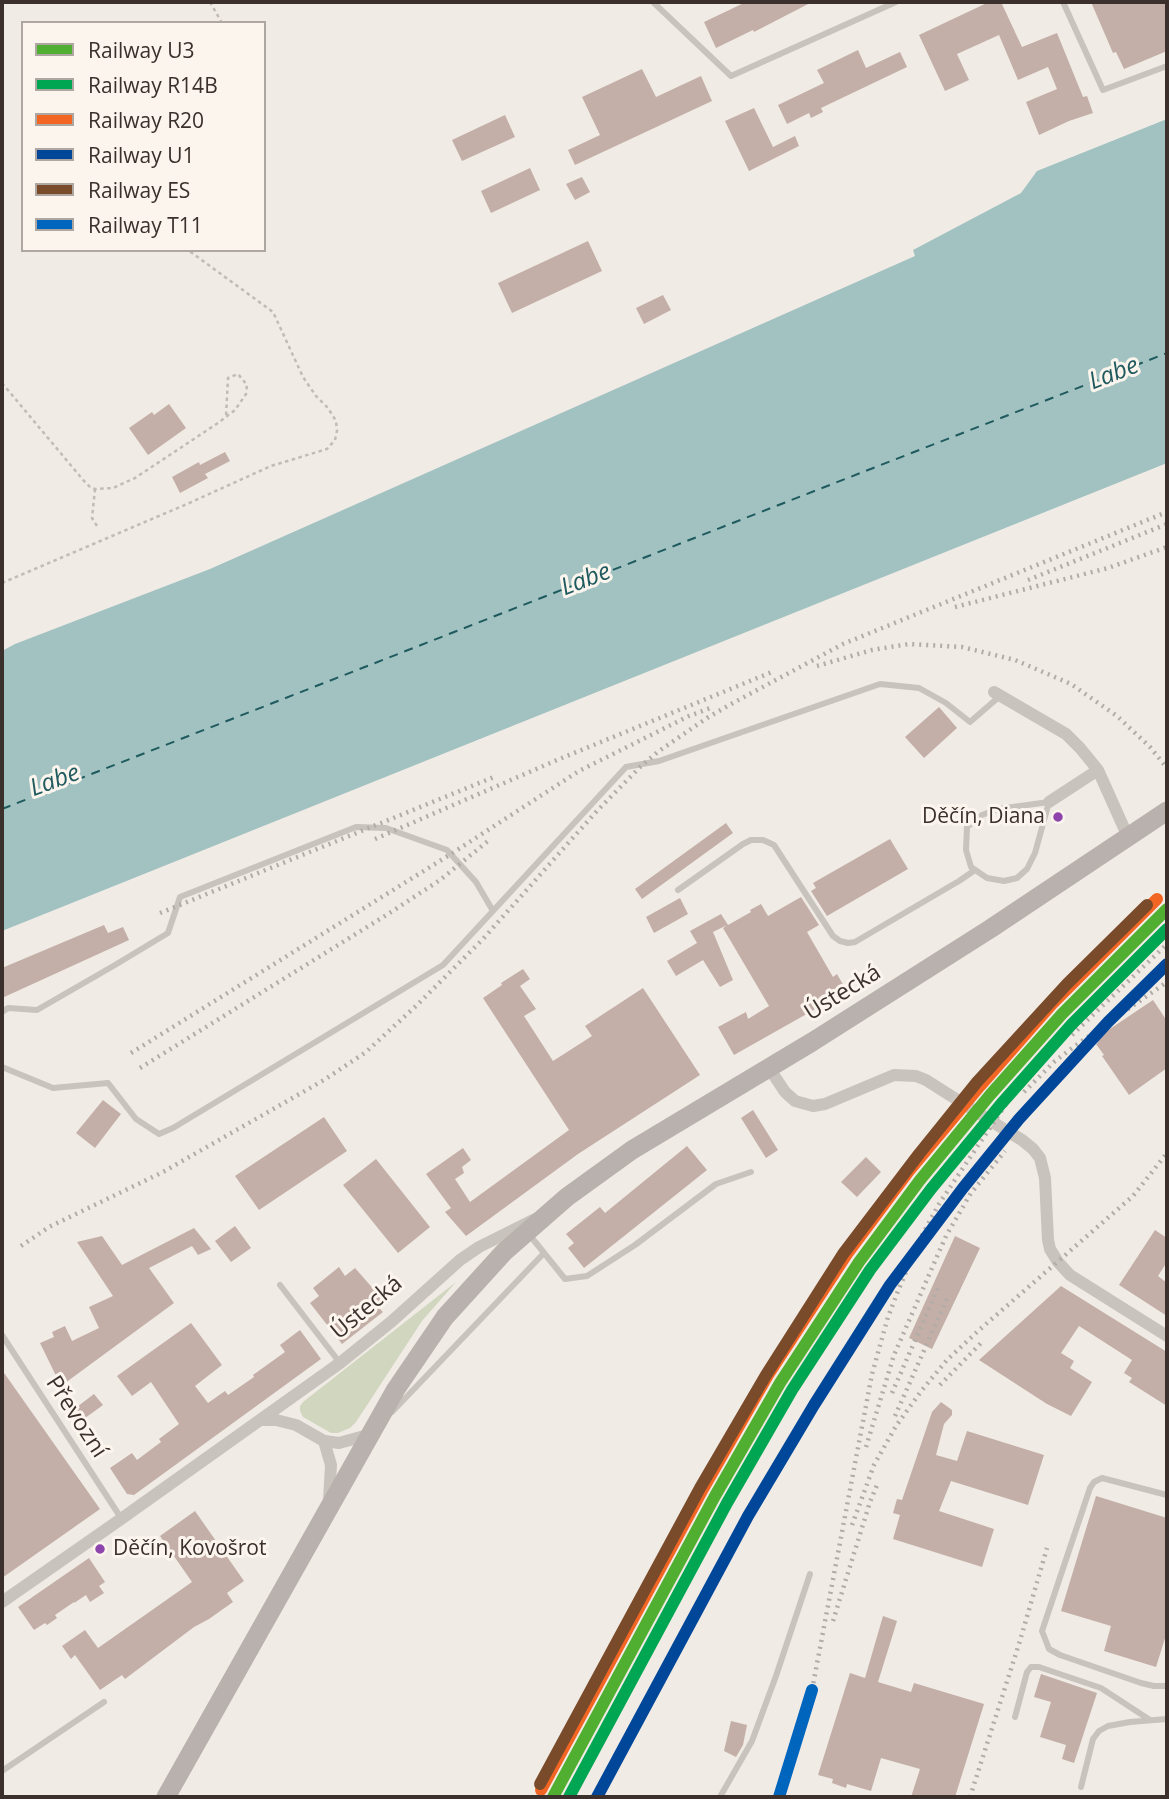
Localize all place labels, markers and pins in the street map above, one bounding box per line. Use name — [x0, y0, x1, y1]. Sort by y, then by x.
place label: Děčín, Diana — [922, 804, 1045, 830]
marker: Děčín, Diana — [1051, 810, 1065, 824]
place label: Děčín, Kovošrot — [113, 1536, 266, 1562]
marker: Děčín, Kovošrot — [93, 1542, 107, 1556]

